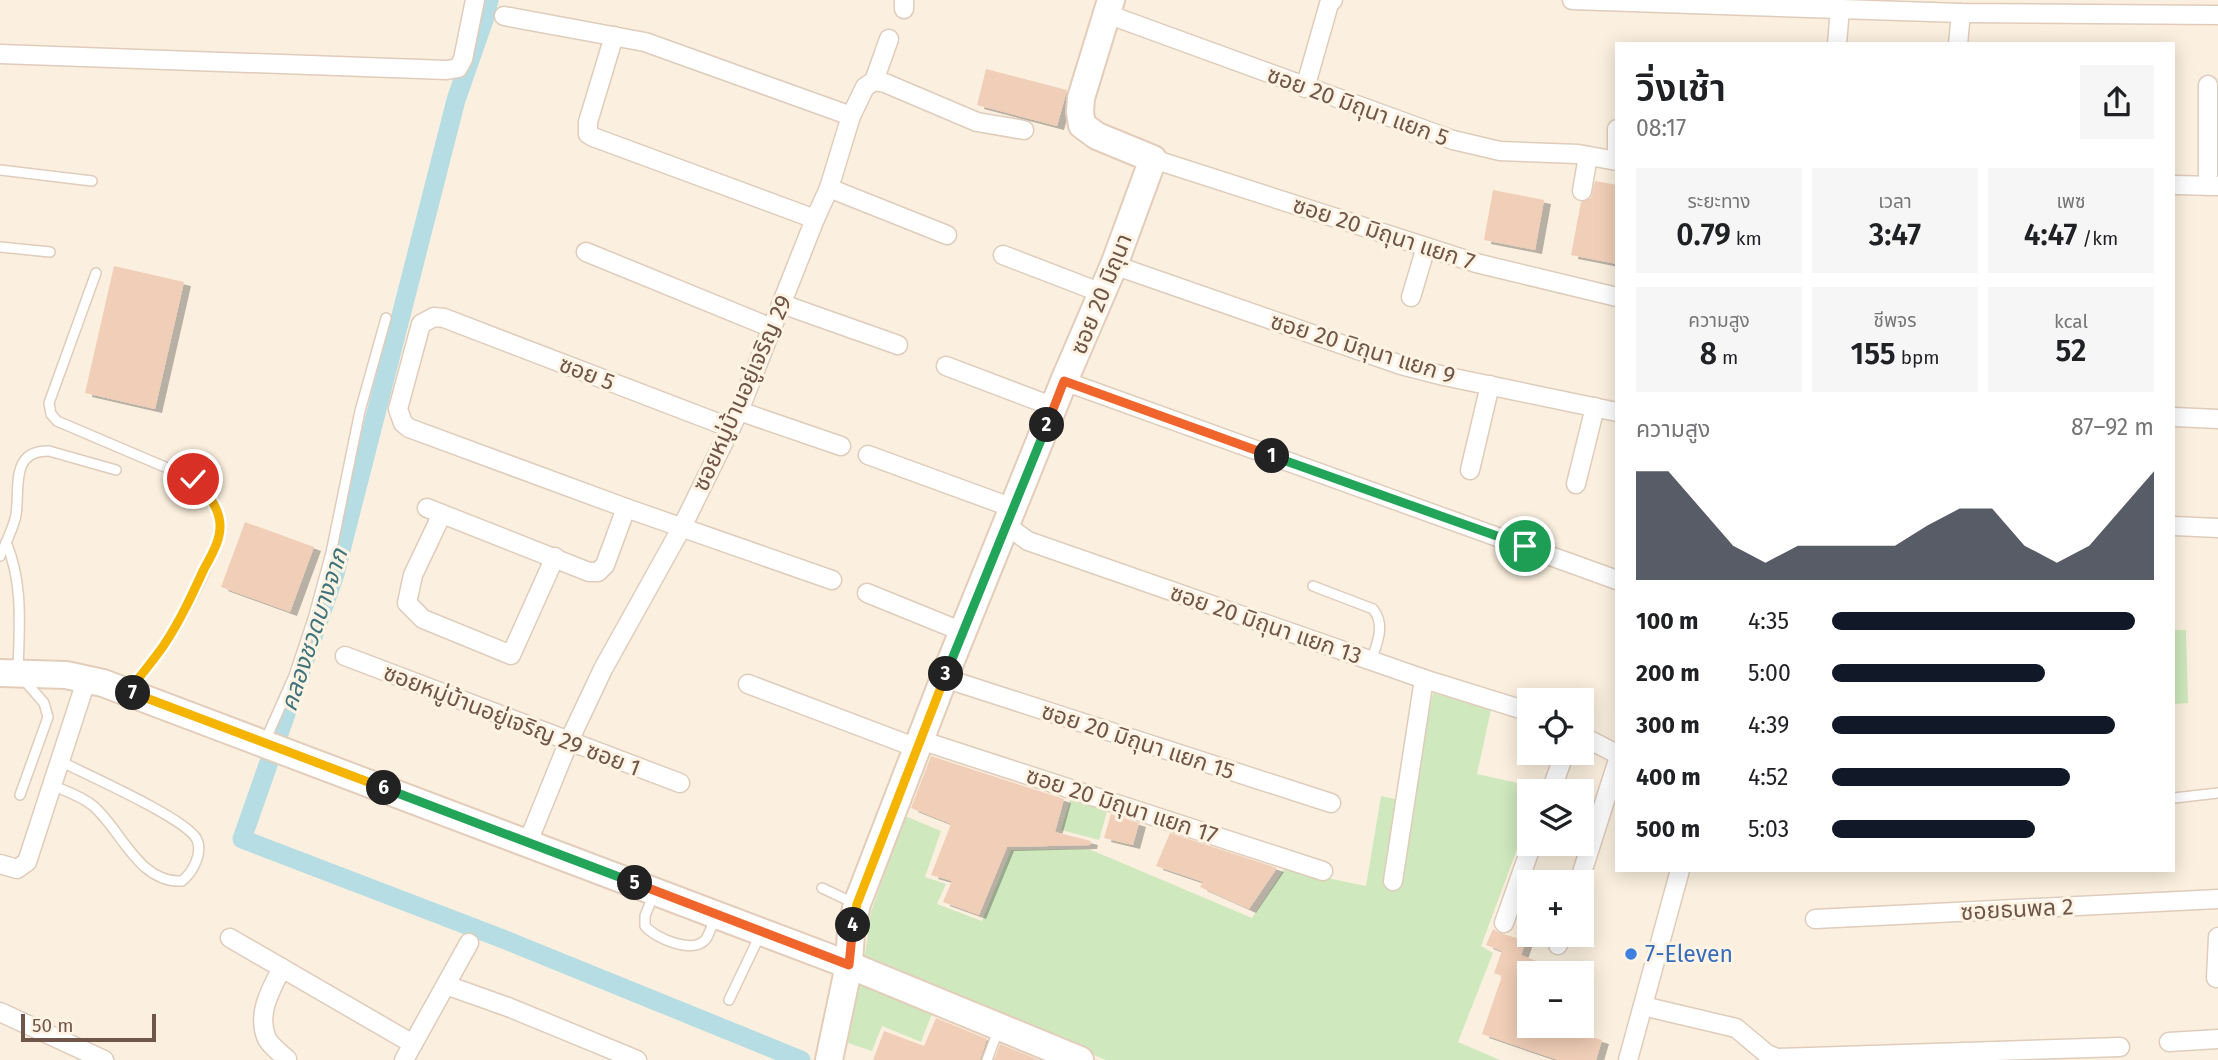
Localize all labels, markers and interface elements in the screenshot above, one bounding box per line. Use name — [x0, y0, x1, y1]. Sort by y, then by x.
street label: ซอย 20 มิถุนา แยก 5 — [1263, 60, 1453, 152]
text: วิ่งเช้า — [1636, 65, 1726, 111]
button: share — [2080, 65, 2154, 139]
text: 08:17 — [1636, 114, 1686, 142]
street label: ซอย 20 มิถุนา แยก 7 — [1289, 190, 1479, 276]
text: ระยะทาง — [1688, 190, 1750, 213]
text: เวลา — [1878, 190, 1912, 213]
text: เพซ — [2056, 190, 2086, 213]
text: 0.79 — [1676, 217, 1731, 253]
text: 3:47 — [1869, 217, 1921, 253]
text: 4:47 — [2024, 217, 2077, 253]
text: km — [1731, 227, 1762, 250]
text: /km — [2077, 227, 2118, 250]
street label: ซอย 20 มิถุนา — [1064, 230, 1138, 358]
street label: ซอยหมู่บ้านอยู่เจริญ 29 — [686, 291, 799, 496]
street label: ซอย 20 มิถุนา แยก 9 — [1267, 307, 1459, 389]
text: ความสูง — [1688, 309, 1750, 332]
text: ชีพจร — [1873, 309, 1917, 332]
text: kcal — [2054, 310, 2088, 333]
text: 52 — [2056, 333, 2086, 369]
text: 8 — [1700, 336, 1717, 372]
text: 155 — [1850, 336, 1896, 372]
text: m — [1717, 346, 1738, 369]
text: bpm — [1896, 346, 1940, 369]
street label: ซอย 5 — [555, 350, 619, 396]
pin: 2 — [1030, 408, 1064, 442]
text: 2 — [1042, 413, 1051, 436]
text: 87–92 m — [2071, 413, 2154, 441]
text: ความสูง — [1636, 415, 1710, 443]
pin: 1 — [1254, 438, 1290, 474]
text: 1 — [1267, 444, 1276, 467]
pin — [163, 449, 223, 509]
icon: check — [174, 460, 212, 498]
pin — [1495, 516, 1555, 576]
icon: arrive — [1506, 527, 1544, 565]
water label: คลองชวดบางจาก — [275, 544, 354, 715]
street label: ซอย 20 มิถุนา แยก 13 — [1166, 578, 1366, 670]
text: 100 m — [1636, 607, 1698, 635]
text: 4:35 — [1748, 607, 1789, 635]
pin: 3 — [928, 656, 964, 692]
street label: ซอยหมู่บ้านอยู่เจริญ 29 ซอย 1 — [379, 658, 644, 783]
text: 200 m — [1636, 659, 1700, 687]
text: 5:00 — [1748, 659, 1791, 687]
text: 3 — [941, 662, 950, 685]
pin: 7 — [116, 676, 150, 710]
text: 7 — [128, 681, 137, 704]
map controls — [1517, 688, 1594, 1038]
button: locate — [1517, 688, 1594, 765]
street label: ซอย 20 มิถุนา แยก 15 — [1038, 697, 1238, 785]
text: 300 m — [1636, 711, 1700, 739]
text: 4:39 — [1748, 711, 1789, 739]
street label: ซอย 20 มิถุนา แยก 17 — [1023, 761, 1221, 849]
text: 400 m — [1636, 763, 1701, 791]
text: 4:52 — [1748, 763, 1788, 791]
pin: 6 — [366, 770, 402, 806]
text: 6 — [378, 776, 389, 799]
button: layers — [1517, 779, 1594, 856]
text: 500 m — [1636, 815, 1700, 843]
text: 5:03 — [1748, 815, 1789, 843]
pin: 5 — [618, 866, 652, 900]
button: + — [1517, 870, 1594, 947]
text: 5 — [629, 871, 640, 894]
street label: ซอยธนพล 2 — [1960, 892, 2074, 926]
pin: 4 — [836, 908, 870, 942]
text: 4 — [847, 913, 858, 936]
place label: 7-Eleven — [1645, 940, 1733, 968]
marker: 7-Eleven — [1623, 946, 1639, 962]
button: − — [1517, 961, 1594, 1038]
scale bar — [21, 1011, 156, 1043]
text: 50 m — [32, 1014, 73, 1037]

